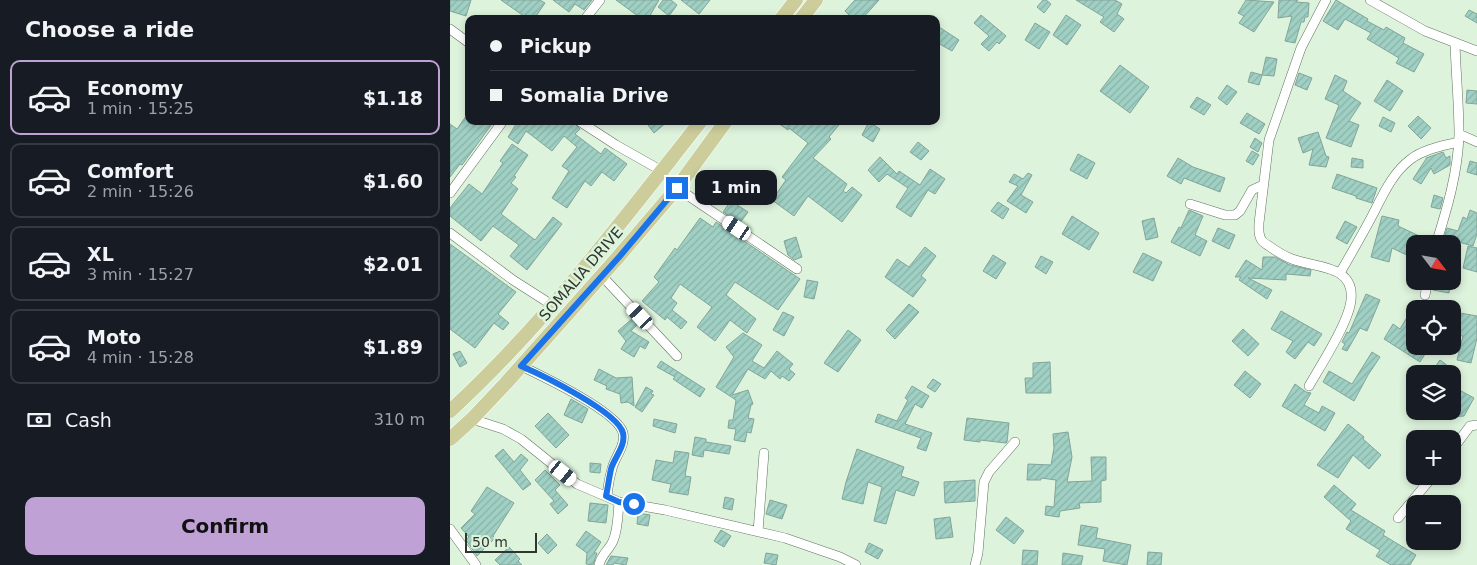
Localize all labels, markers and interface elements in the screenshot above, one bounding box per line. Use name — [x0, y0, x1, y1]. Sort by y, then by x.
text: Choose a ride — [25, 17, 194, 42]
text: Pickup — [520, 35, 591, 57]
icon: car — [27, 75, 72, 120]
text: Economy — [87, 77, 183, 99]
text: Somalia Drive — [520, 84, 669, 106]
text: $1.18 — [363, 87, 423, 109]
text: 1 min · 15:25 — [87, 99, 194, 118]
icon: car — [27, 158, 72, 203]
text: Comfort — [87, 160, 174, 182]
text: $1.60 — [363, 170, 423, 192]
callout: 1 min — [694, 170, 777, 206]
route end — [666, 177, 688, 199]
text: 1 min — [711, 178, 761, 197]
text: 2 min · 15:26 — [87, 182, 194, 201]
car — [720, 213, 753, 243]
street label: SOMALIA DRIVE — [535, 223, 627, 325]
north arrow — [1406, 235, 1461, 290]
map controls — [1406, 235, 1461, 550]
icon: car — [27, 241, 72, 286]
text: XL — [87, 243, 114, 265]
text: $2.01 — [363, 253, 423, 275]
text: 3 min · 15:27 — [87, 265, 194, 284]
car — [624, 300, 655, 332]
button: locate — [1406, 300, 1461, 355]
icon: car — [27, 324, 72, 369]
text: Moto — [87, 326, 141, 348]
text: $1.89 — [363, 336, 423, 358]
text: 4 min · 15:28 — [87, 348, 194, 367]
button: layers — [1406, 365, 1461, 420]
icon: cash — [25, 406, 53, 434]
text: Cash — [65, 409, 112, 431]
text: 310 m — [374, 410, 425, 429]
button: + — [1406, 430, 1461, 485]
car — [546, 458, 579, 488]
route start — [623, 493, 645, 515]
button: − — [1406, 495, 1461, 550]
button: Confirm — [25, 497, 425, 555]
scale bar — [465, 530, 538, 553]
text: 50 m — [472, 534, 508, 550]

